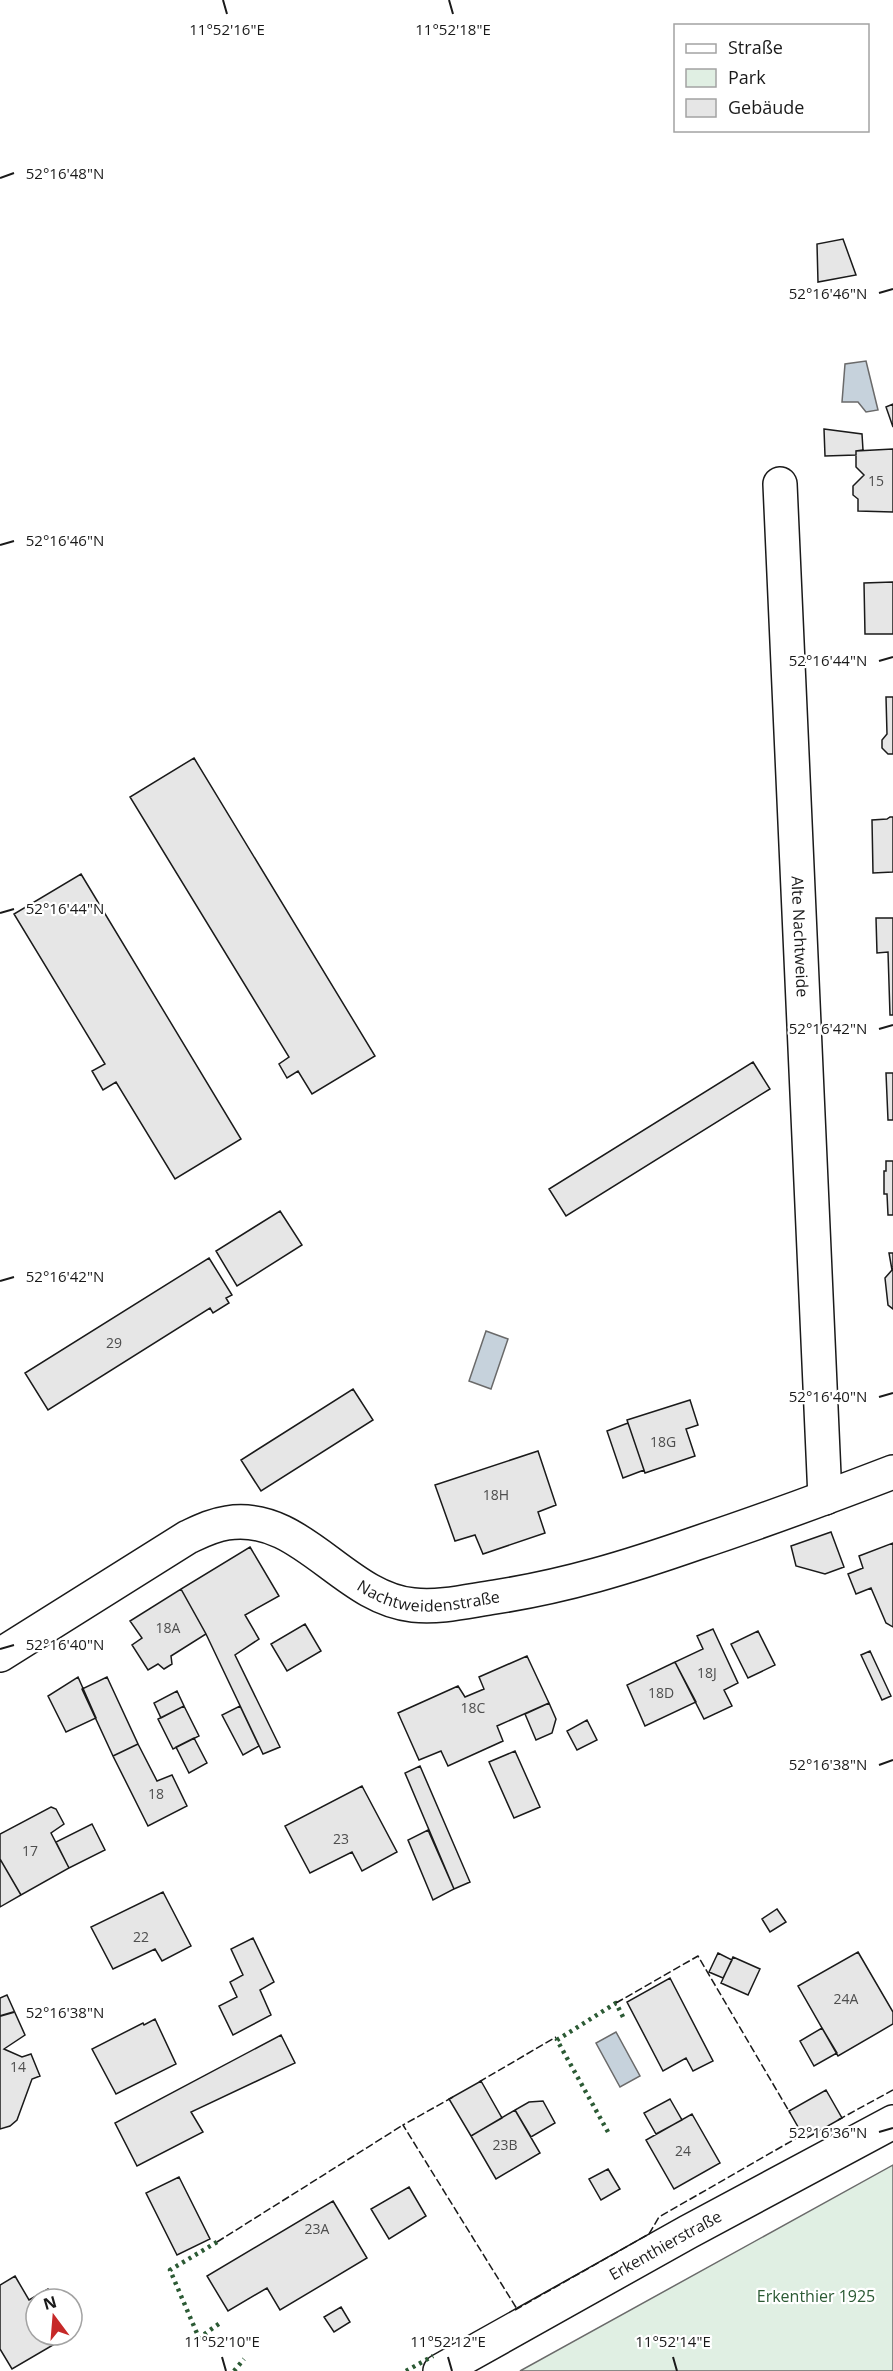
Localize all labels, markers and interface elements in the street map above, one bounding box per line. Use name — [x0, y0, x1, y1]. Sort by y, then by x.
text: 11°52'16"E — [189, 19, 265, 39]
text: 11°52'18"E — [415, 19, 491, 39]
legend — [674, 24, 869, 132]
text: Straße — [728, 35, 783, 59]
text: Park — [728, 65, 766, 89]
text: Gebäude — [728, 95, 804, 119]
text: 52°16'48"N — [26, 163, 104, 183]
text: 52°16'46"N — [789, 283, 867, 303]
house number: 15 — [868, 471, 884, 490]
text: 52°16'46"N — [26, 530, 104, 550]
text: 52°16'44"N — [789, 650, 867, 670]
street label: Alte Nachtweide — [786, 875, 814, 998]
text: 52°16'44"N — [26, 898, 104, 918]
text: 52°16'42"N — [789, 1018, 867, 1038]
text: 52°16'42"N — [26, 1266, 104, 1286]
house number: 29 — [106, 1333, 122, 1352]
text: 52°16'40"N — [789, 1386, 867, 1406]
house number: 18G — [650, 1432, 676, 1451]
house number: 18H — [483, 1485, 509, 1504]
street label: Nachtweidenstraße — [353, 1575, 501, 1617]
house number: 18A — [156, 1618, 181, 1637]
text: 52°16'40"N — [26, 1634, 104, 1654]
house number: 18J — [697, 1663, 717, 1682]
house number: 18D — [648, 1683, 674, 1702]
house number: 18C — [461, 1698, 486, 1717]
text: 52°16'38"N — [789, 1754, 867, 1774]
house number: 18 — [148, 1784, 164, 1803]
house number: 23 — [333, 1829, 349, 1848]
house number: 17 — [22, 1841, 38, 1860]
house number: 22 — [133, 1927, 149, 1946]
house number: 24A — [834, 1989, 859, 2008]
text: 52°16'38"N — [26, 2002, 104, 2022]
house number: 14 — [10, 2057, 26, 2076]
text: 52°16'36"N — [789, 2122, 867, 2142]
house number: 23B — [492, 2135, 518, 2154]
house number: 24 — [675, 2141, 691, 2160]
street label: Erkenthierstraße — [605, 2205, 725, 2285]
house number: 23A — [305, 2219, 330, 2238]
park label: Erkenthier 1925 — [757, 2285, 875, 2307]
north arrow — [24, 2287, 84, 2347]
text: N — [41, 2290, 59, 2315]
text: 11°52'10"E — [184, 2331, 260, 2351]
text: 11°52'12"E — [410, 2331, 486, 2351]
text: 11°52'14"E — [635, 2331, 711, 2351]

